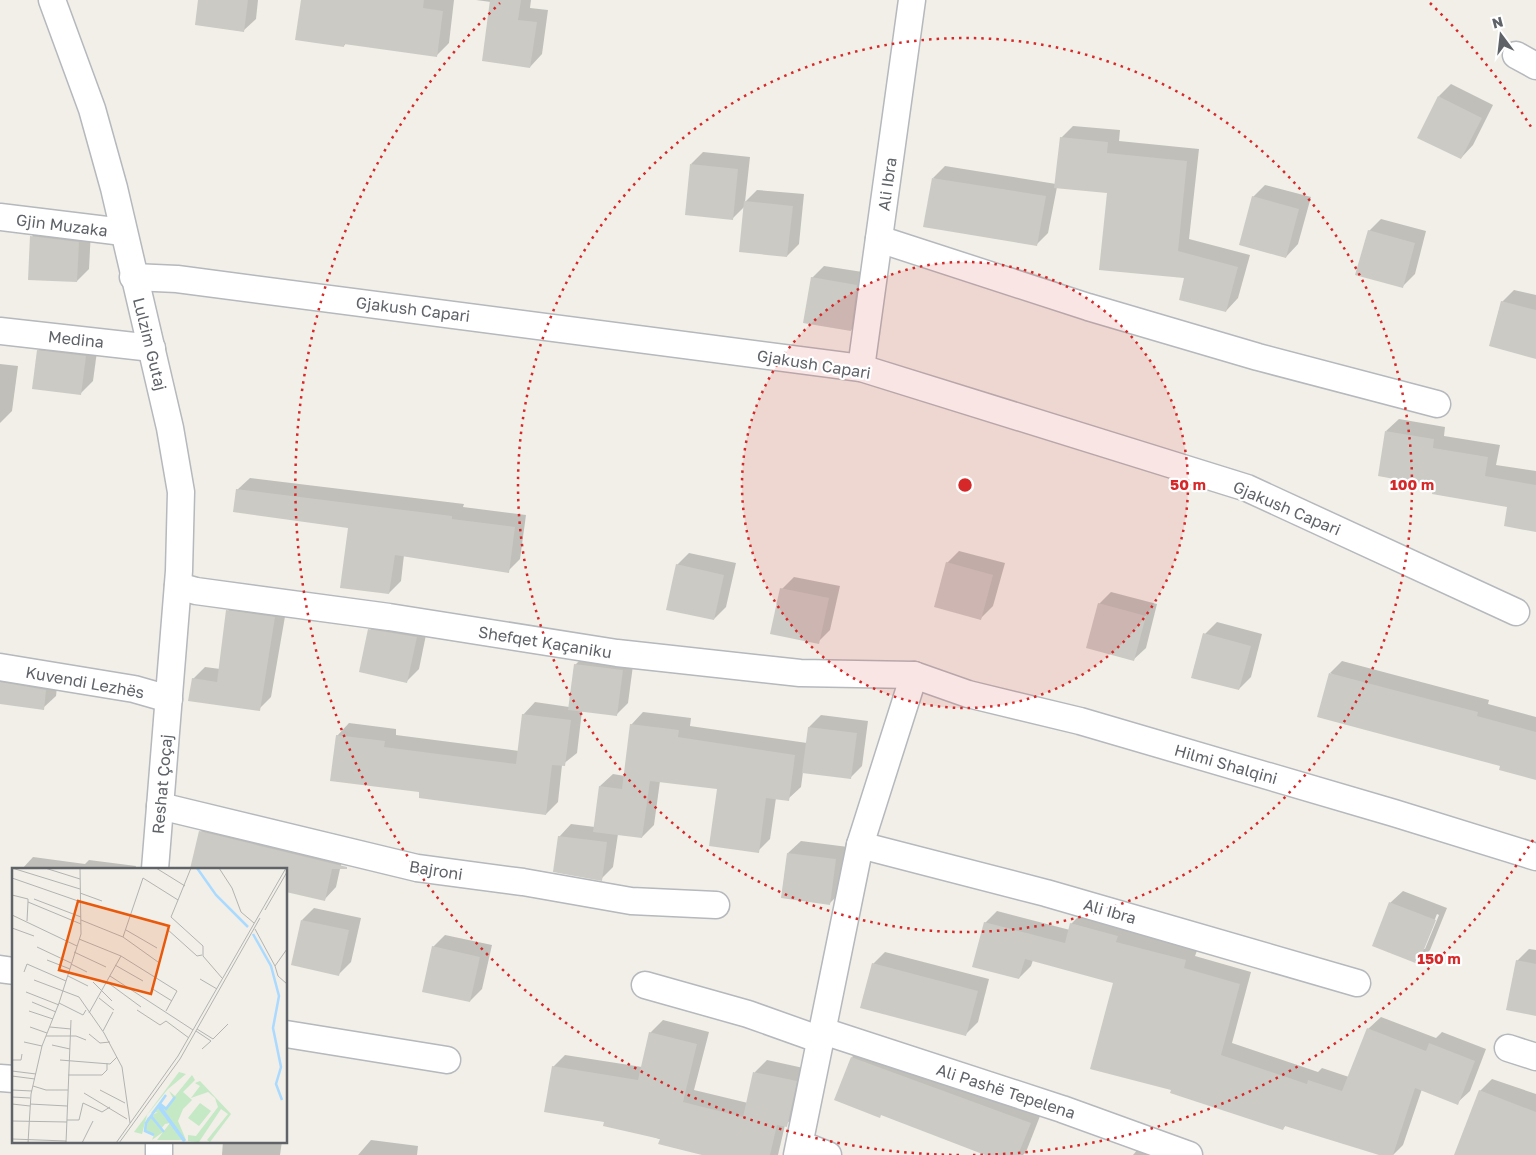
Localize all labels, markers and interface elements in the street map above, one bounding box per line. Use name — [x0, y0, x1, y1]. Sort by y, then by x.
north arrow — [1476, 10, 1526, 60]
text: N — [1490, 12, 1505, 32]
street label: Ali Ibra — [873, 156, 901, 212]
street label: Gjin Muzaka — [15, 209, 109, 241]
street label: Gjakush Capari — [355, 292, 471, 326]
street label: Lulzim Gutaj — [129, 295, 171, 393]
street label: Medina — [47, 326, 105, 352]
street label: Gjakush Capari — [756, 345, 872, 383]
text: 50 m — [1170, 475, 1206, 493]
text: 100 m — [1390, 475, 1434, 493]
centre of rings — [956, 476, 974, 494]
street label: Gjakush Capari — [1230, 476, 1344, 540]
street label: Shefqet Kaçaniku — [477, 622, 613, 662]
street label: Kuvendi Lezhës — [24, 662, 146, 702]
street label: Reshat Çoçaj — [148, 733, 176, 835]
street label: Hilmi Shalqini — [1172, 740, 1280, 788]
street label: Bajroni — [408, 856, 464, 884]
inset map — [12, 868, 288, 1142]
street label: Ali Ibra — [1081, 894, 1139, 928]
text: 150 m — [1417, 949, 1461, 967]
street label: Ali Pashë Tepelena — [934, 1059, 1078, 1123]

